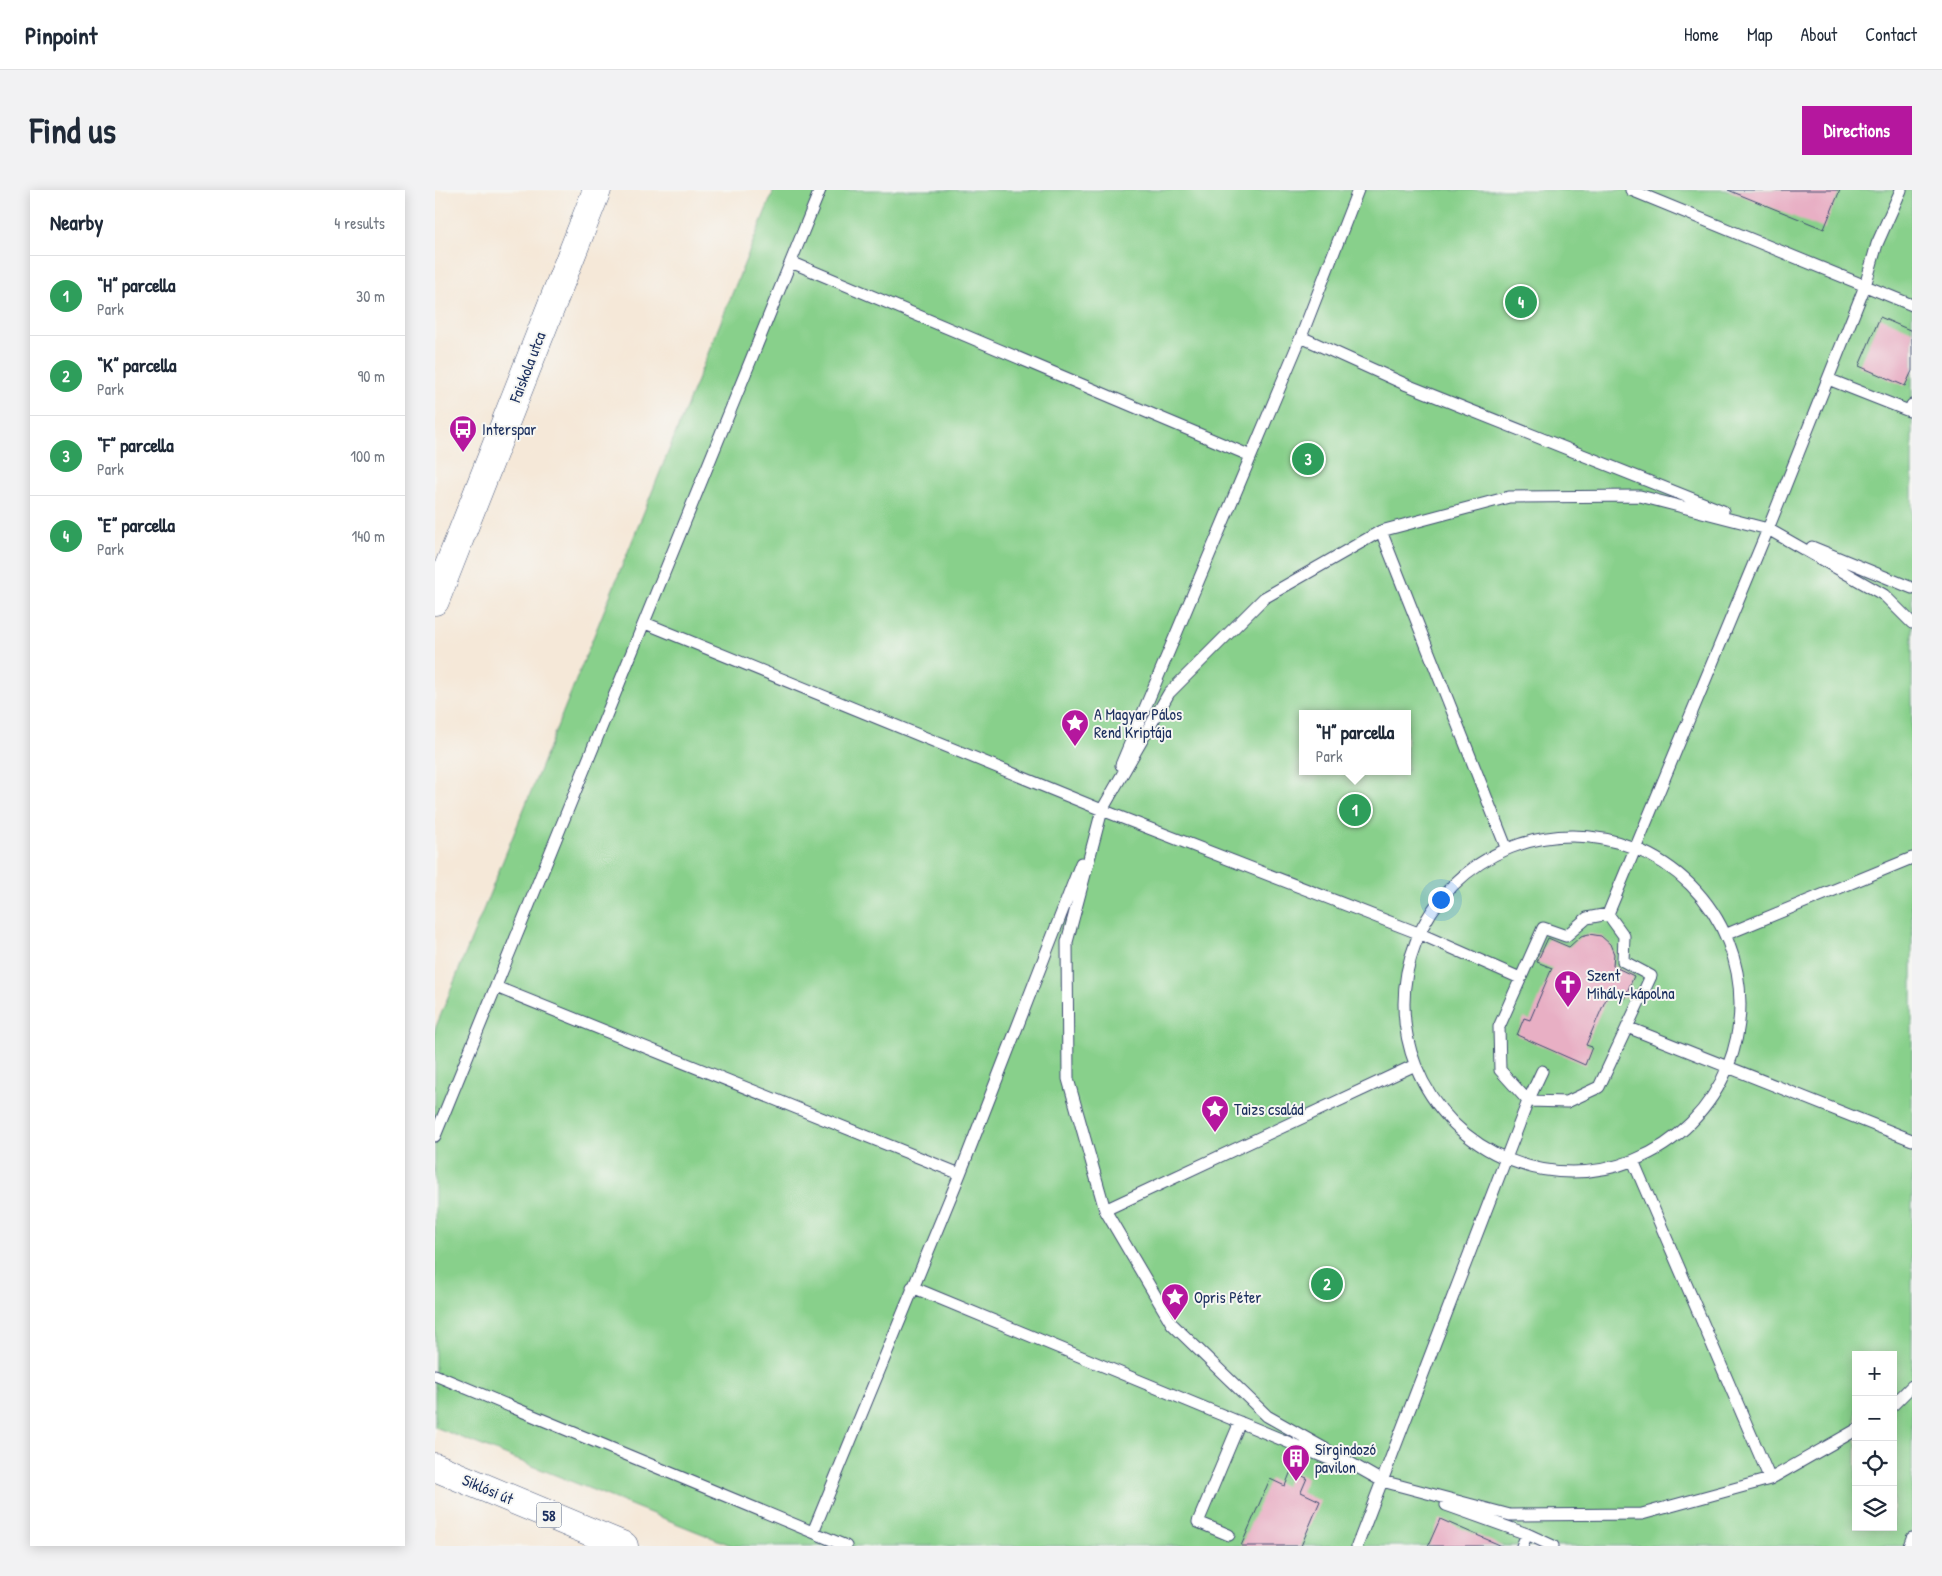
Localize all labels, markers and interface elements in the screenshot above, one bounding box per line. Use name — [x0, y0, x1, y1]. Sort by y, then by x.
text: Pinpoint — [25, 19, 97, 51]
text: Home — [1684, 22, 1719, 47]
text: Map — [1747, 22, 1772, 47]
text: About — [1800, 22, 1837, 47]
text: Contact — [1865, 22, 1917, 47]
button: Directions — [1802, 106, 1912, 155]
text: Find us — [30, 107, 116, 154]
text: Nearby — [50, 208, 103, 237]
text: 4 results — [334, 212, 385, 234]
text: “H” parcella — [97, 272, 175, 298]
pin: 4 — [1505, 283, 1537, 321]
text: 1 — [63, 285, 69, 307]
text: 30 m — [356, 285, 385, 307]
text: Park — [97, 298, 124, 320]
street label: Faiskola utca — [503, 329, 550, 406]
text: “K” parcella — [97, 352, 177, 378]
text: 2 — [62, 365, 70, 387]
text: 90 m — [357, 365, 385, 387]
text: Park — [97, 378, 124, 400]
bus stop icon: Interspar — [448, 414, 478, 453]
place label: Interspar — [482, 418, 536, 440]
text: “F” parcella — [97, 432, 174, 458]
pin: 3 — [1292, 440, 1324, 478]
text: 3 — [62, 445, 70, 467]
text: 100 m — [350, 445, 385, 467]
text: Park — [97, 458, 124, 480]
text: “E” parcella — [97, 512, 175, 538]
text: 4 — [63, 525, 69, 547]
text: 140 m — [351, 525, 385, 547]
text: Park — [97, 538, 124, 560]
place label: A Magyar Pálos Rend Kriptája — [1094, 703, 1182, 743]
place icon: A Magyar Pálos Rend Kriptája — [1060, 708, 1090, 747]
popup — [1299, 710, 1411, 775]
text: “H” parcella — [1316, 719, 1394, 745]
text: Park — [1316, 745, 1343, 767]
pin: 1 — [1339, 791, 1371, 829]
your location — [1428, 887, 1454, 913]
place label: Szent Mihály-kápolna — [1587, 964, 1675, 1004]
church icon: Szent Mihály-kápolna — [1553, 969, 1583, 1008]
place icon: Taizs család — [1200, 1094, 1230, 1133]
place label: Taizs család — [1234, 1098, 1303, 1120]
pin: 2 — [1311, 1265, 1343, 1303]
place icon: Opris Péter — [1160, 1282, 1190, 1321]
place label: Opris Péter — [1194, 1286, 1261, 1308]
map controls — [1852, 1351, 1897, 1531]
button: + — [1852, 1351, 1897, 1396]
button: − — [1852, 1396, 1897, 1441]
place label: Sírgindozó pavilon — [1315, 1438, 1377, 1478]
button: locate — [1852, 1441, 1897, 1486]
building icon: Sírgindozó pavilon — [1281, 1443, 1311, 1482]
street label: Siklósi út — [459, 1468, 517, 1510]
button: layers — [1852, 1486, 1897, 1531]
road number: 58 — [537, 1502, 561, 1528]

